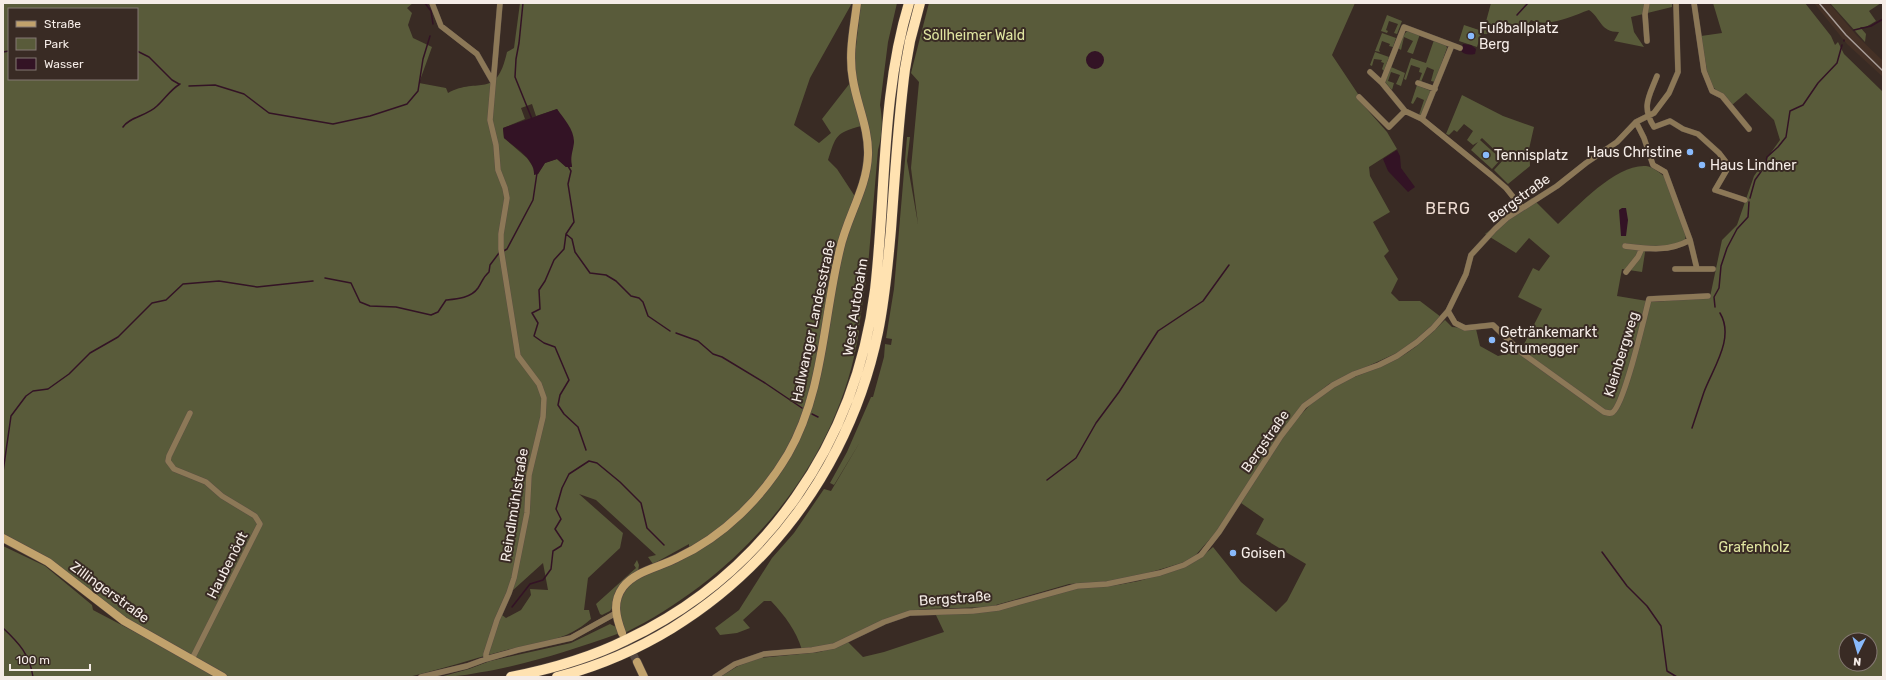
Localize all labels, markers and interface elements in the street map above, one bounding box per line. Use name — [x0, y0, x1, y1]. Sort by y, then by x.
legend — [8, 8, 138, 80]
text: Straße — [44, 17, 81, 31]
place label: Fußballplatz Berg — [1479, 20, 1559, 53]
park label: Söllheimer Wald — [923, 27, 1025, 44]
marker: Fußballplatz Berg — [1466, 31, 1476, 41]
text: Park — [44, 37, 70, 51]
text: Wasser — [44, 57, 84, 71]
place label: Haus Christine — [1586, 144, 1682, 161]
place label: Tennisplatz — [1494, 147, 1568, 164]
marker: Haus Christine — [1685, 147, 1695, 157]
marker: Tennisplatz — [1481, 150, 1491, 160]
place label: Haus Lindner — [1710, 157, 1797, 174]
marker: Haus Lindner — [1697, 160, 1707, 170]
street label: Bergstraße — [1485, 170, 1554, 227]
district label: BERG — [1425, 199, 1471, 218]
street label: Hallwanger Landesstraße — [788, 238, 839, 404]
street label: West Autobahn — [839, 257, 872, 357]
street label: Kleinbergweg — [1600, 309, 1643, 399]
place label: Getränkemarkt Strumegger — [1500, 324, 1598, 357]
marker: Getränkemarkt Strumegger — [1487, 335, 1497, 345]
street label: Bergstraße — [1238, 407, 1293, 476]
street label: Reindlmühlstraße — [497, 447, 532, 563]
street label: Haubenödt — [203, 529, 252, 601]
park label: Grafenholz — [1718, 539, 1790, 556]
place label: Goisen — [1241, 545, 1285, 562]
marker: Goisen — [1228, 548, 1238, 558]
street label: Zillingerstraße — [67, 558, 153, 627]
street label: Bergstraße — [918, 587, 992, 610]
north arrow — [1838, 632, 1878, 672]
scale bar — [10, 646, 90, 672]
text: 100 m — [16, 653, 50, 667]
text: N — [1853, 655, 1862, 668]

